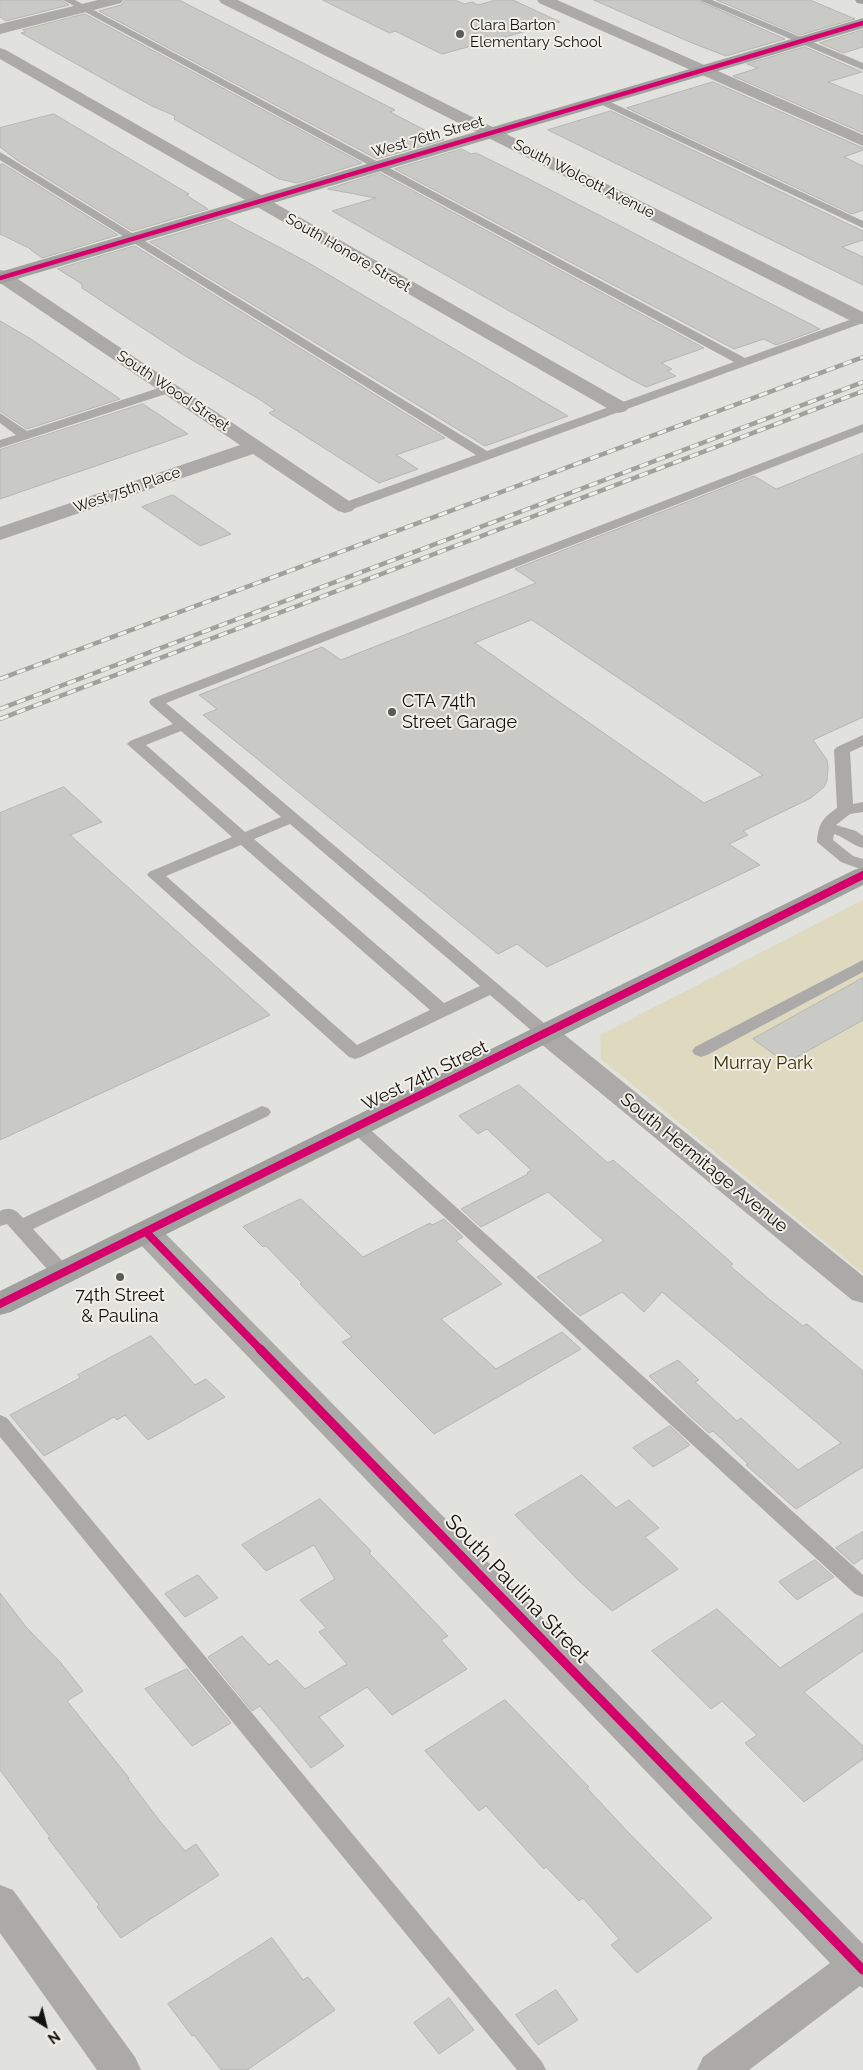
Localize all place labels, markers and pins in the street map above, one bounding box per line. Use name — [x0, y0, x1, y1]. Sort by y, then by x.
place label: Clara Barton Elementary School — [470, 16, 602, 51]
marker: Clara Barton Elementary School — [454, 28, 466, 40]
place label: CTA 74th Street Garage — [402, 691, 517, 734]
marker: CTA 74th Street Garage — [386, 706, 398, 718]
marker: 74th Street & Paulina — [114, 1271, 126, 1283]
place label: 74th Street & Paulina — [75, 1285, 165, 1328]

